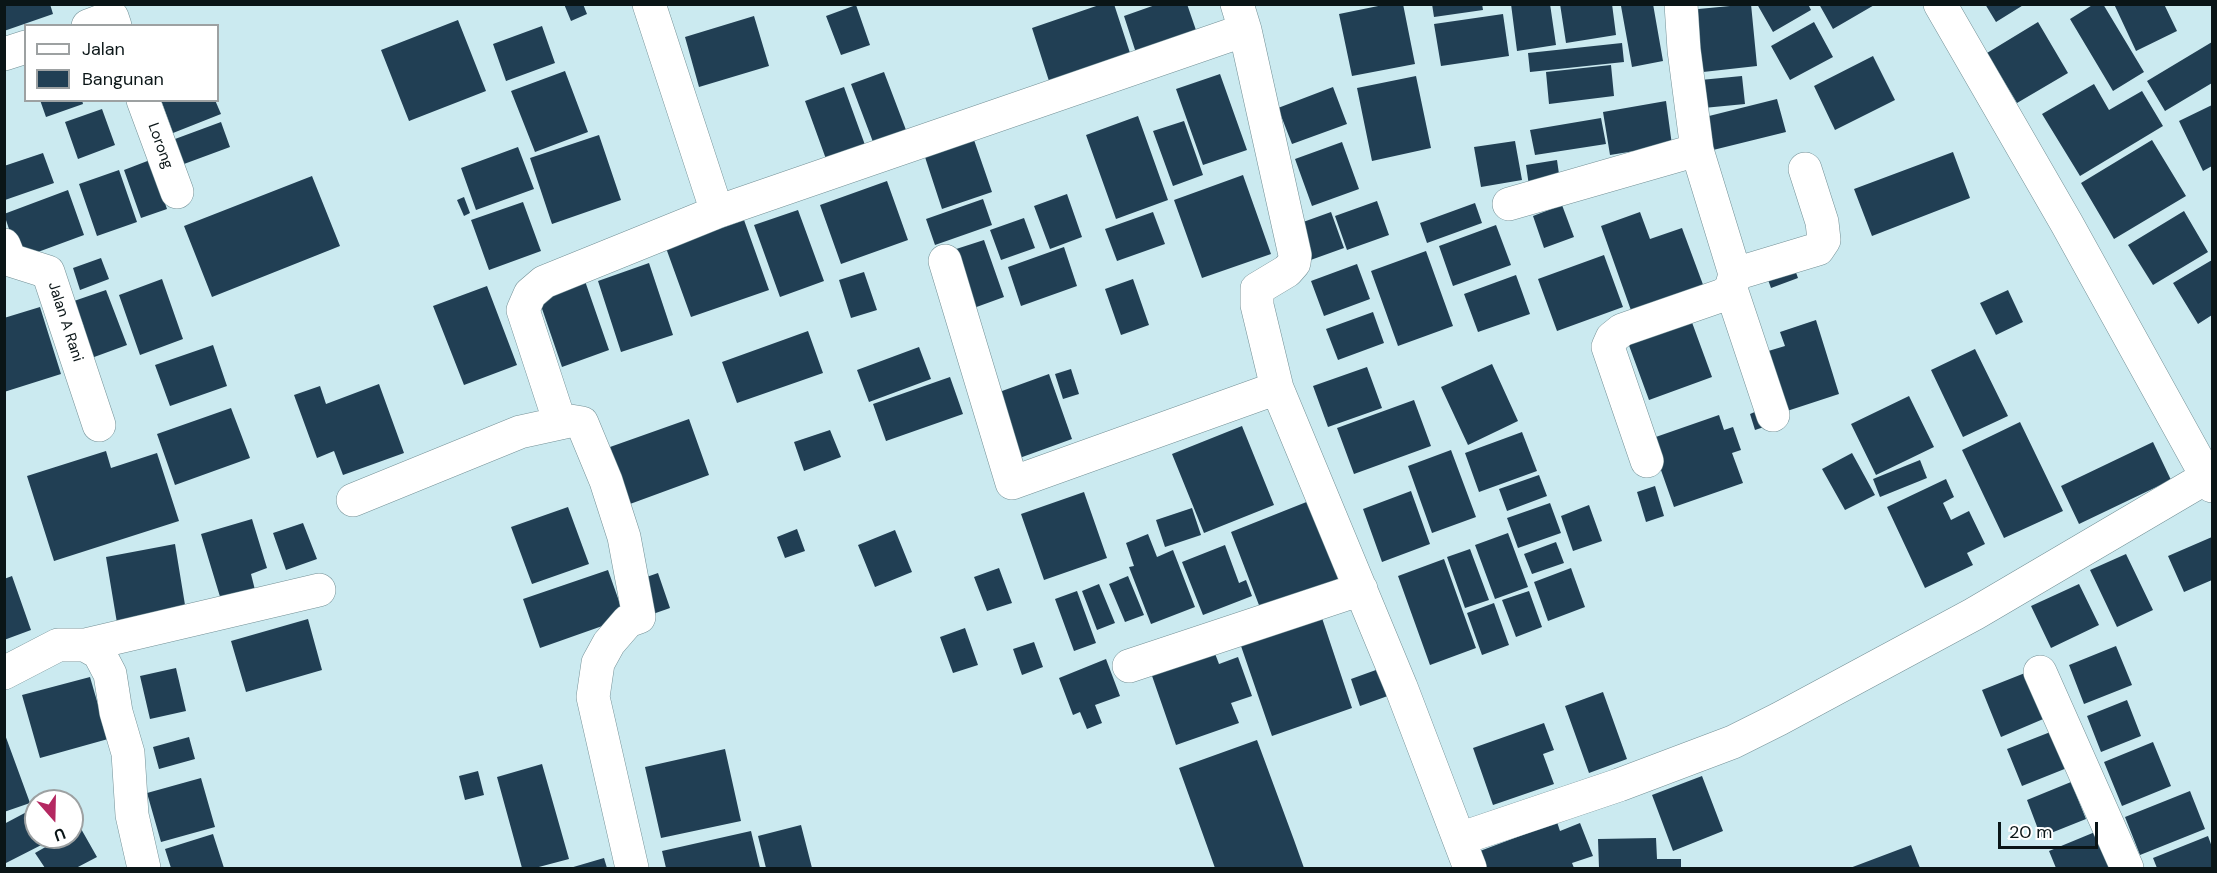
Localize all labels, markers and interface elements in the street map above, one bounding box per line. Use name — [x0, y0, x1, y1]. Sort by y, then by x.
legend — [24, 24, 219, 102]
text: Jalan — [82, 37, 125, 61]
text: Bangunan — [82, 67, 164, 91]
street label: Lorong — [143, 121, 177, 171]
street label: Jalan A Rani — [44, 280, 86, 364]
north arrow — [24, 789, 84, 849]
scale bar — [2001, 810, 2102, 848]
text: 20 m — [2009, 820, 2052, 844]
text: U — [51, 823, 68, 846]

